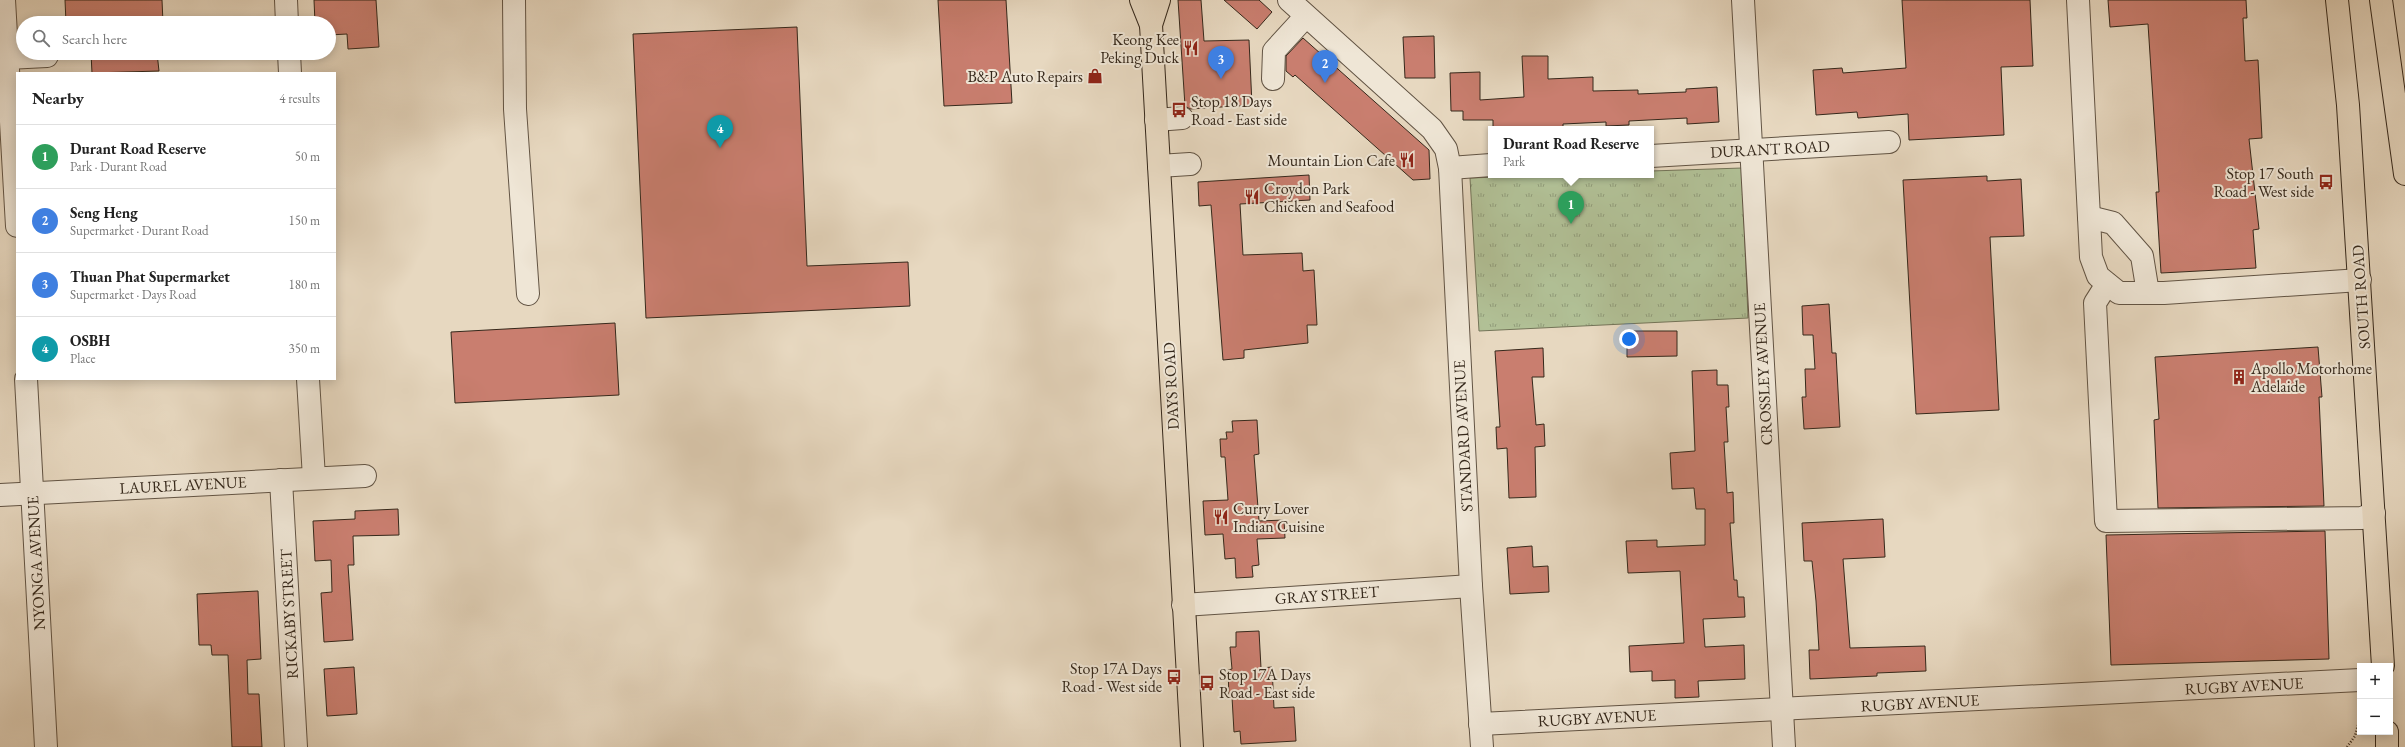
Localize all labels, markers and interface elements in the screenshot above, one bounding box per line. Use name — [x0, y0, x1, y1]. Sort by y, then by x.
search box — [16, 16, 336, 60]
icon: search — [30, 27, 52, 49]
text: Search here — [62, 29, 127, 48]
place label: Keong Kee Peking Duck — [1100, 29, 1179, 68]
restaurant icon: Keong Kee Peking Duck — [1182, 39, 1200, 57]
pin: 3 — [1208, 46, 1234, 79]
pin: 2 — [1312, 50, 1338, 83]
place label: B&P Auto Repairs — [967, 66, 1083, 87]
shop icon: B&P Auto Repairs — [1086, 67, 1104, 85]
text: Nearby — [32, 87, 84, 109]
text: 4 results — [279, 90, 320, 107]
place label: Stop 18 Days Road - East side — [1191, 91, 1287, 130]
bus stop icon: Stop 18 Days Road - East side — [1170, 101, 1188, 119]
pin: 4 — [707, 115, 733, 148]
popup — [1488, 126, 1654, 178]
text: Durant Road Reserve — [1503, 134, 1639, 153]
street label: DURANT ROAD — [1710, 135, 1830, 163]
text: Durant Road Reserve — [70, 139, 206, 158]
text: 1 — [42, 148, 48, 165]
text: 50 m — [295, 148, 320, 165]
place label: Mountain Lion Cafe — [1268, 150, 1395, 171]
restaurant icon: Mountain Lion Cafe — [1398, 151, 1416, 169]
text: Park — [1503, 153, 1525, 170]
text: Park · Durant Road — [70, 158, 167, 175]
place label: Stop 17 South Road - West side — [2214, 163, 2314, 202]
bus stop icon: Stop 17 South Road - West side — [2317, 173, 2335, 191]
place label: Croydon Park Chicken and Seafood — [1264, 178, 1395, 217]
restaurant icon: Croydon Park Chicken and Seafood — [1243, 188, 1261, 206]
pin: 1 — [1558, 191, 1584, 224]
text: Seng Heng — [70, 203, 138, 222]
text: 2 — [42, 212, 48, 229]
text: 150 m — [289, 212, 320, 229]
text: Supermarket · Durant Road — [70, 222, 209, 239]
street label: SOUTH ROAD — [2347, 244, 2375, 350]
text: Thuan Phat Supermarket — [70, 267, 230, 286]
text: 3 — [42, 276, 48, 293]
text: 180 m — [289, 276, 320, 293]
text: Supermarket · Days Road — [70, 286, 196, 303]
street label: CROSSLEY AVENUE — [1749, 302, 1777, 446]
your location — [1619, 329, 1639, 349]
text: OSBH — [70, 331, 110, 350]
text: 4 — [42, 340, 48, 357]
text: 350 m — [289, 340, 320, 357]
street label: DAYS ROAD — [1158, 342, 1184, 430]
text: Place — [70, 350, 96, 367]
place label: Apollo Motorhome Adelaide — [2250, 358, 2372, 397]
street label: STANDARD AVENUE — [1449, 360, 1477, 512]
building icon: Apollo Motorhome Adelaide — [2230, 368, 2248, 386]
street label: LAUREL AVENUE — [119, 471, 247, 499]
street label: NYONGA AVENUE — [22, 495, 50, 631]
place label: Curry Lover Indian Cuisine — [1233, 498, 1324, 537]
restaurant icon: Curry Lover Indian Cuisine — [1212, 508, 1230, 526]
street label: RICKABY STREET — [275, 548, 303, 679]
street label: GRAY STREET — [1274, 581, 1380, 609]
place label: Stop 17A Days Road - West side — [1062, 658, 1162, 697]
map controls — [2357, 663, 2393, 735]
button: + — [2357, 663, 2393, 699]
place label: Stop 17A Days Road - East side — [1219, 664, 1315, 703]
bus stop icon: Stop 17A Days Road - West side — [1165, 668, 1183, 686]
street label: RUGBY AVENUE — [2184, 672, 2304, 700]
bus stop icon: Stop 17A Days Road - East side — [1198, 674, 1216, 692]
street label: RUGBY AVENUE — [1860, 689, 1980, 717]
button: − — [2357, 699, 2393, 735]
street label: RUGBY AVENUE — [1537, 704, 1657, 732]

